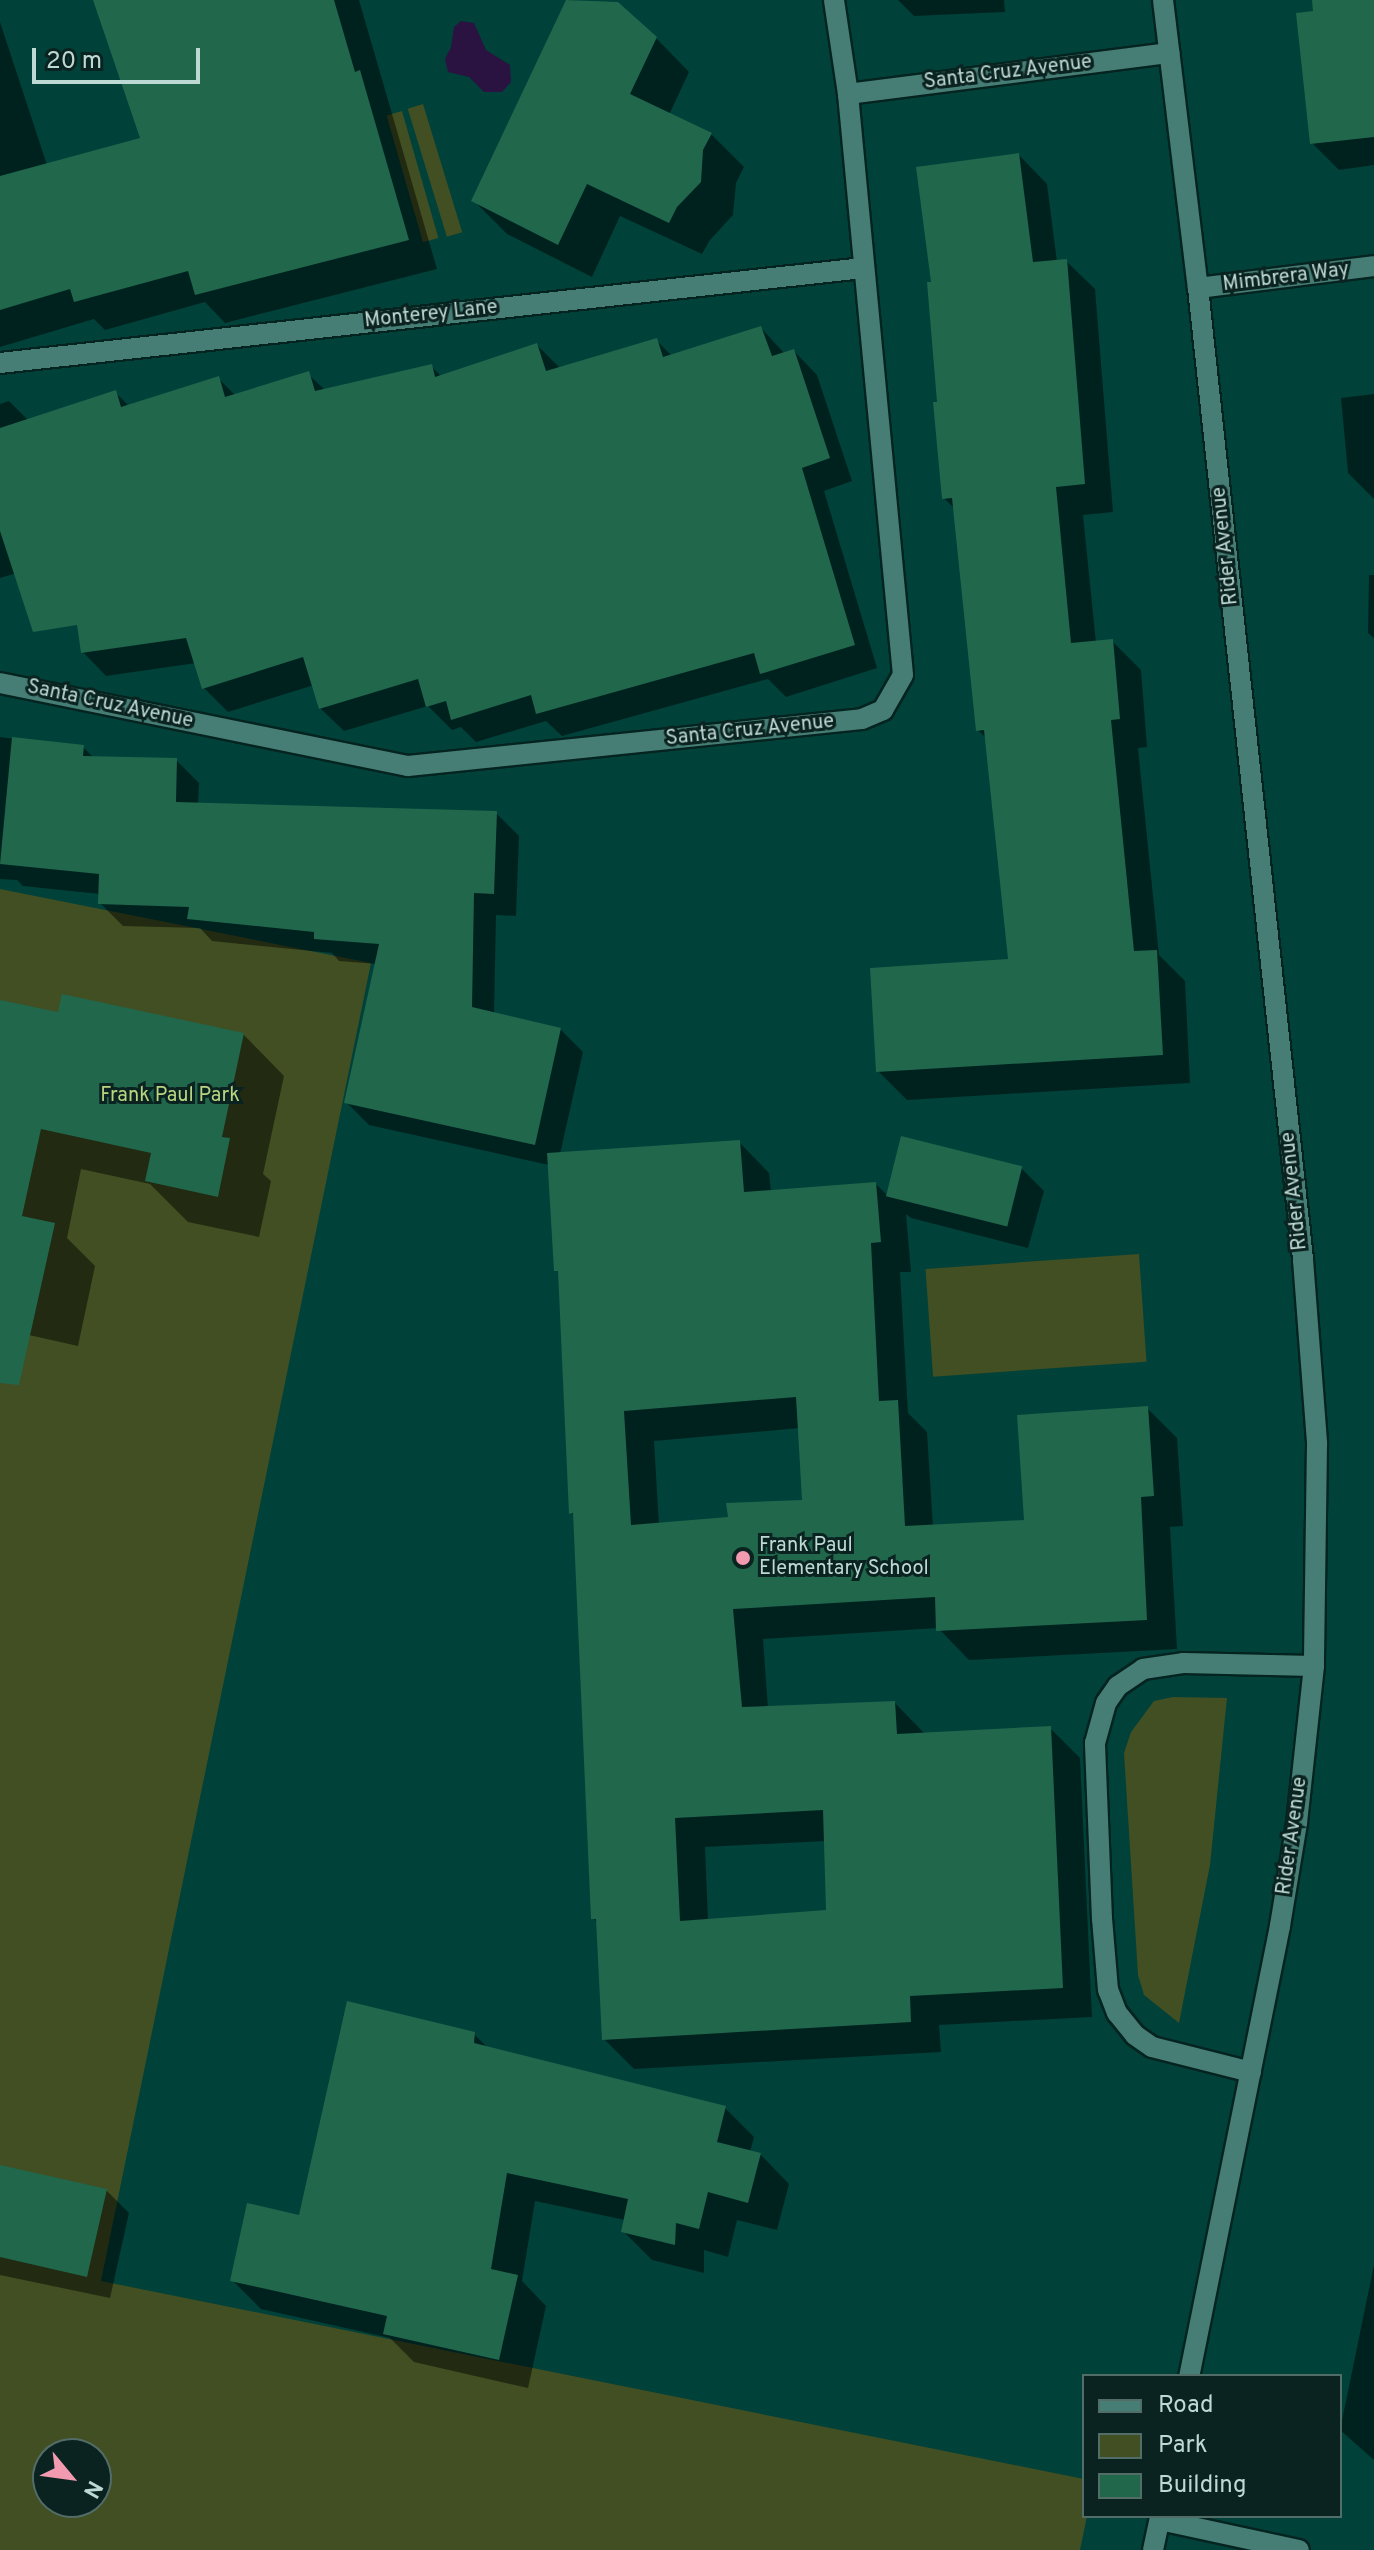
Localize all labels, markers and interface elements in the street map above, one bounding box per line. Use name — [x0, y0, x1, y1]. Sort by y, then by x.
scale bar — [36, 32, 204, 82]
text: 20 m — [46, 47, 102, 77]
street label: Santa Cruz Avenue — [922, 51, 1094, 95]
street label: Mimbrera Way — [1221, 258, 1351, 298]
street label: Monterey Lane — [363, 296, 499, 334]
street label: Rider Avenue — [1208, 485, 1244, 607]
street label: Santa Cruz Avenue — [24, 676, 196, 734]
street label: Santa Cruz Avenue — [664, 710, 836, 752]
park label: Frank Paul Park — [100, 1084, 240, 1108]
street label: Rider Avenue — [1277, 1130, 1313, 1252]
place label: Frank Paul Elementary School — [759, 1534, 929, 1581]
marker: Frank Paul Elementary School — [734, 1549, 752, 1567]
street label: Rider Avenue — [1273, 1775, 1313, 1897]
legend — [1082, 2374, 1342, 2518]
text: Road — [1158, 2391, 1214, 2421]
text: Park — [1158, 2431, 1208, 2461]
north arrow — [32, 2438, 112, 2518]
text: Building — [1158, 2471, 1247, 2501]
text: N — [76, 2475, 107, 2502]

